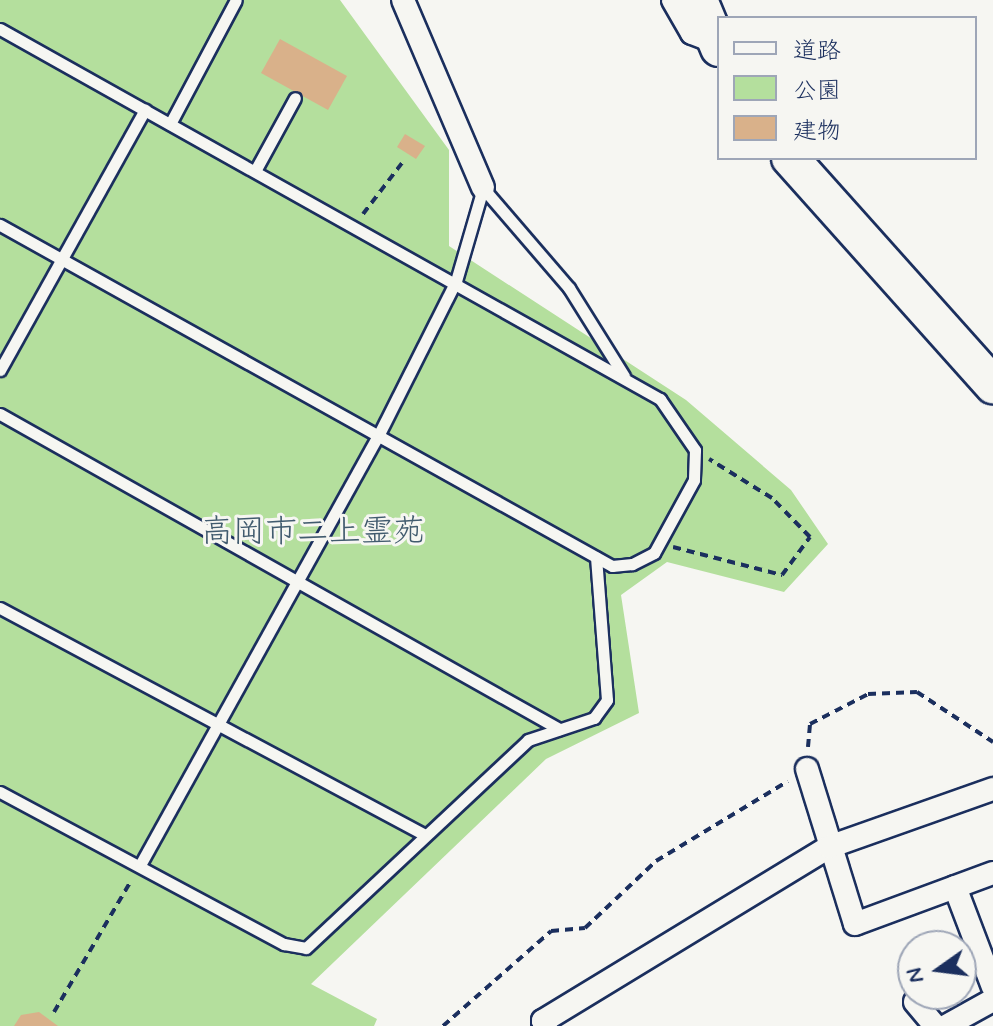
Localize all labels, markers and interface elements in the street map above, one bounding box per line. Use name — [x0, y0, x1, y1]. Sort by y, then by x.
legend — [717, 16, 977, 160]
text: 道路 — [793, 36, 841, 67]
text: 公園 — [793, 76, 841, 107]
text: 建物 — [793, 116, 841, 147]
park label: 高岡市二上霊苑 — [201, 513, 425, 551]
north arrow — [897, 930, 977, 1010]
text: N — [900, 965, 931, 986]

